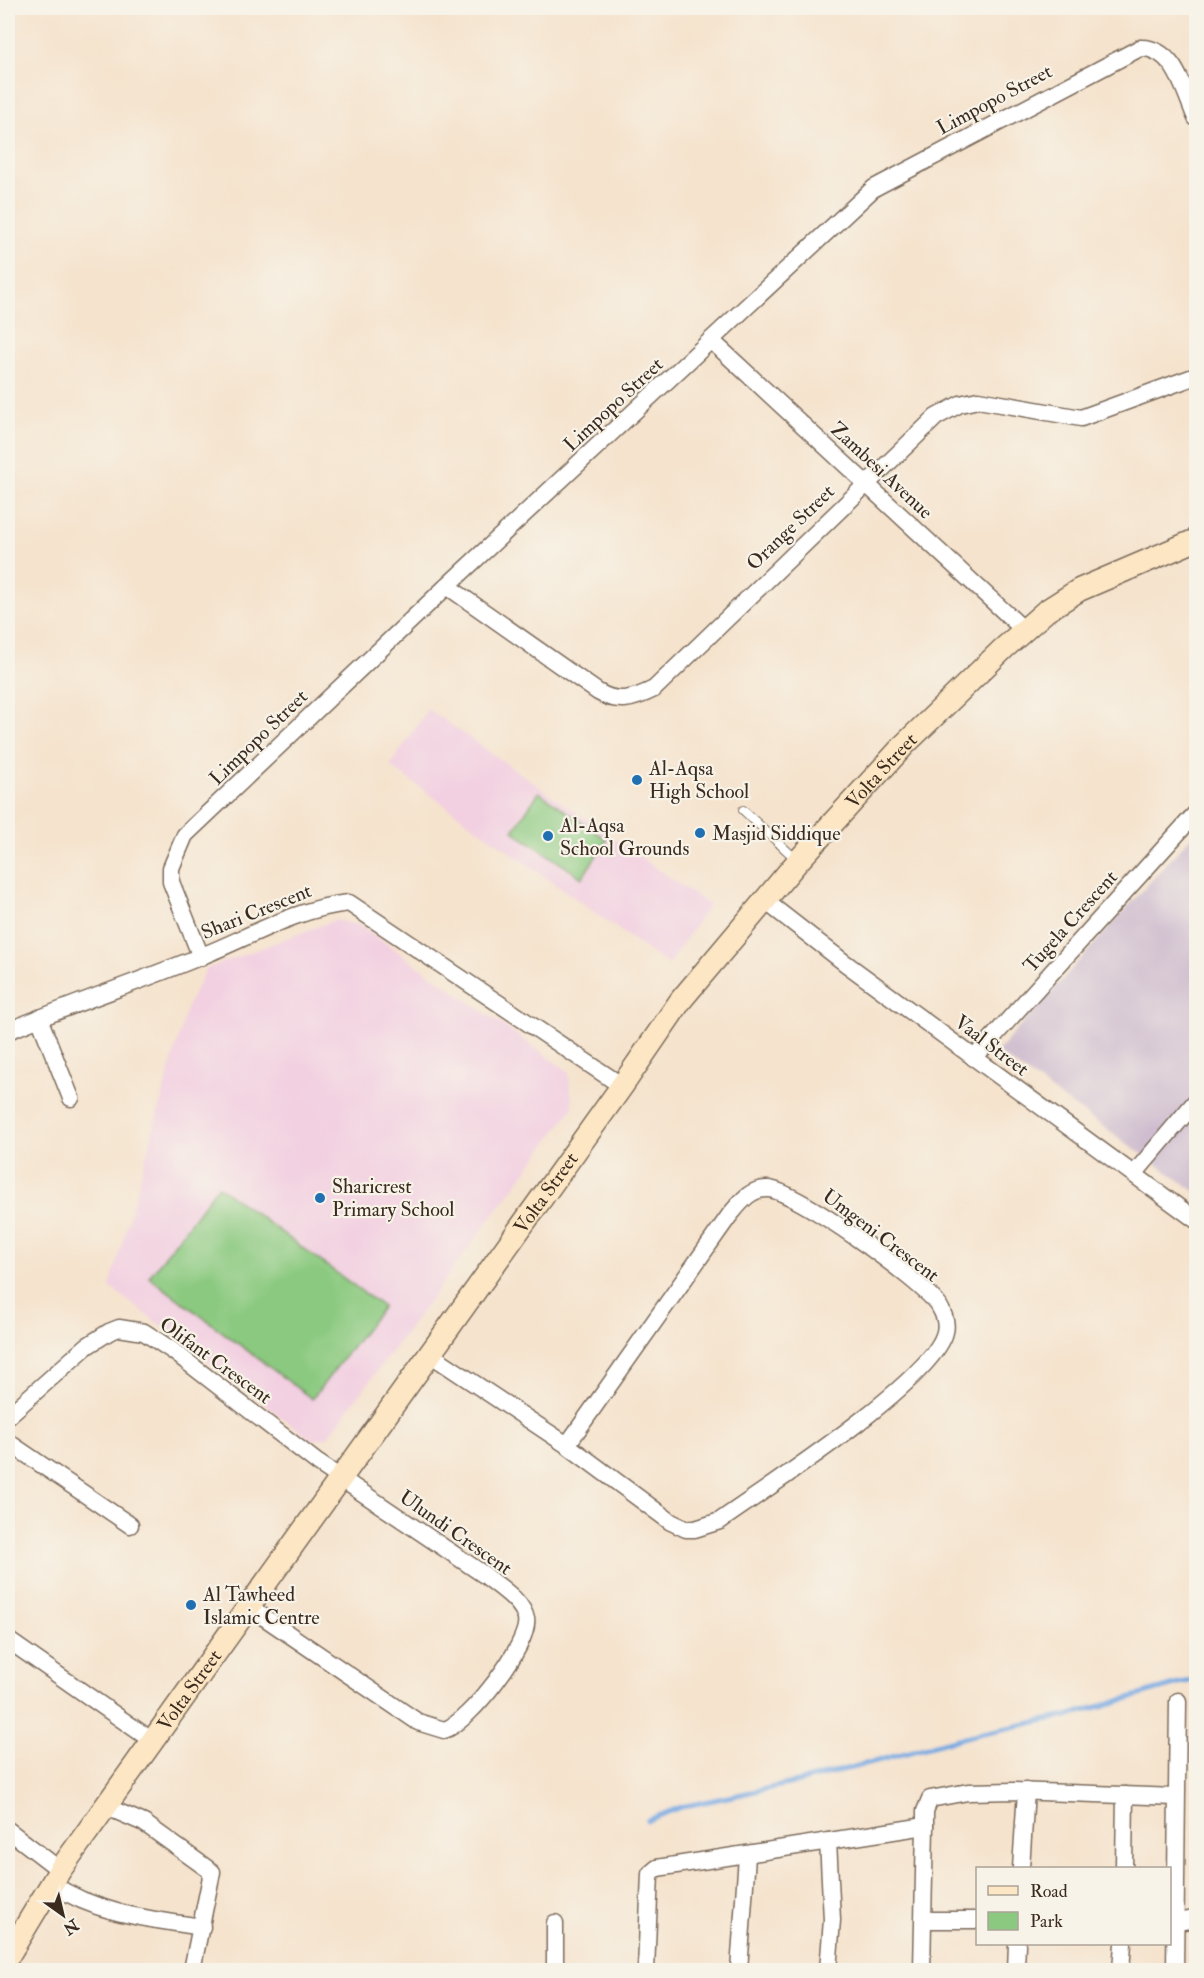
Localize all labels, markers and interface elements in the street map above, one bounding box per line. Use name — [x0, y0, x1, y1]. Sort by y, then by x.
street label: Limpopo Street — [932, 58, 1057, 141]
street label: Limpopo Street — [558, 352, 669, 458]
street label: Zambesi Avenue — [825, 417, 938, 524]
street label: Orange Street — [741, 479, 840, 576]
street label: Limpopo Street — [204, 684, 314, 791]
street label: Volta Street — [840, 727, 923, 814]
place label: Al-Aqsa High School — [648, 756, 749, 804]
marker: Al-Aqsa High School — [630, 773, 644, 787]
place label: Al-Aqsa School Grounds — [559, 813, 689, 861]
place label: Masjid Siddique — [712, 821, 841, 846]
marker: Masjid Siddique — [693, 826, 707, 840]
marker: Al-Aqsa School Grounds — [541, 829, 555, 843]
street label: Tugela Crescent — [1018, 865, 1123, 978]
street label: Shari Crescent — [197, 878, 316, 945]
street label: Vaal Street — [950, 1009, 1034, 1082]
street label: Volta Street — [508, 1147, 584, 1238]
place label: Sharicrest Primary School — [332, 1174, 454, 1222]
street label: Umgeni Crescent — [817, 1183, 945, 1288]
marker: Sharicrest Primary School — [313, 1191, 327, 1205]
street label: Olifant Crescent — [155, 1311, 277, 1410]
street label: Ulundi Crescent — [394, 1484, 517, 1581]
place label: Al Tawheed Islamic Centre — [202, 1582, 320, 1630]
marker: Al Tawheed Islamic Centre — [184, 1598, 198, 1612]
street label: Volta Street — [152, 1644, 227, 1736]
legend — [976, 1867, 1171, 1945]
text: Road — [1030, 1880, 1068, 1903]
north arrow — [33, 1885, 93, 1945]
text: Park — [1030, 1910, 1063, 1933]
text: N — [59, 1914, 83, 1939]

